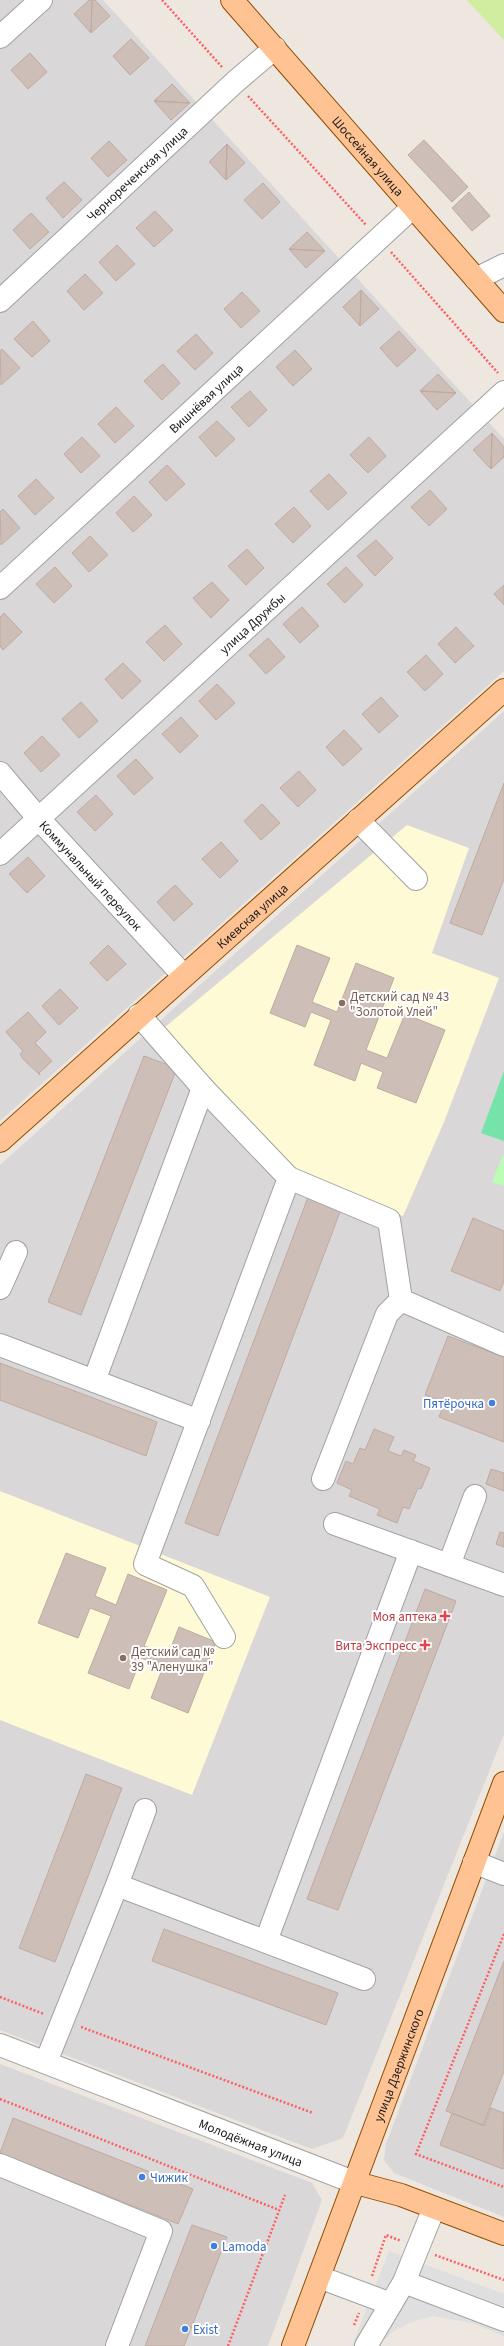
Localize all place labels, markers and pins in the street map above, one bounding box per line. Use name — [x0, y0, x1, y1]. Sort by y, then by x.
place label: Детский сад № 43 "Золотой Улей" — [350, 988, 449, 1021]
marker: Детский сад № 43 "Золотой Улей" — [337, 998, 347, 1008]
place label: Пятёрочка — [423, 1395, 484, 1413]
marker: Пятёрочка — [487, 1398, 497, 1408]
place label: Моя аптека — [372, 1608, 437, 1626]
marker: Моя аптека — [440, 1611, 450, 1621]
place label: Вита Экспресс — [335, 1637, 417, 1655]
marker: Вита Экспресс — [420, 1640, 430, 1650]
place label: Детский сад № 39 "Аленушка" — [131, 1643, 215, 1676]
marker: Детский сад № 39 "Аленушка" — [118, 1653, 128, 1663]
place label: Чижик — [150, 2169, 188, 2187]
marker: Чижик — [137, 2172, 147, 2182]
place label: Lamoda — [222, 2238, 266, 2256]
marker: Lamoda — [209, 2241, 219, 2251]
place label: Exist — [193, 2321, 219, 2339]
marker: Exist — [180, 2324, 190, 2334]

